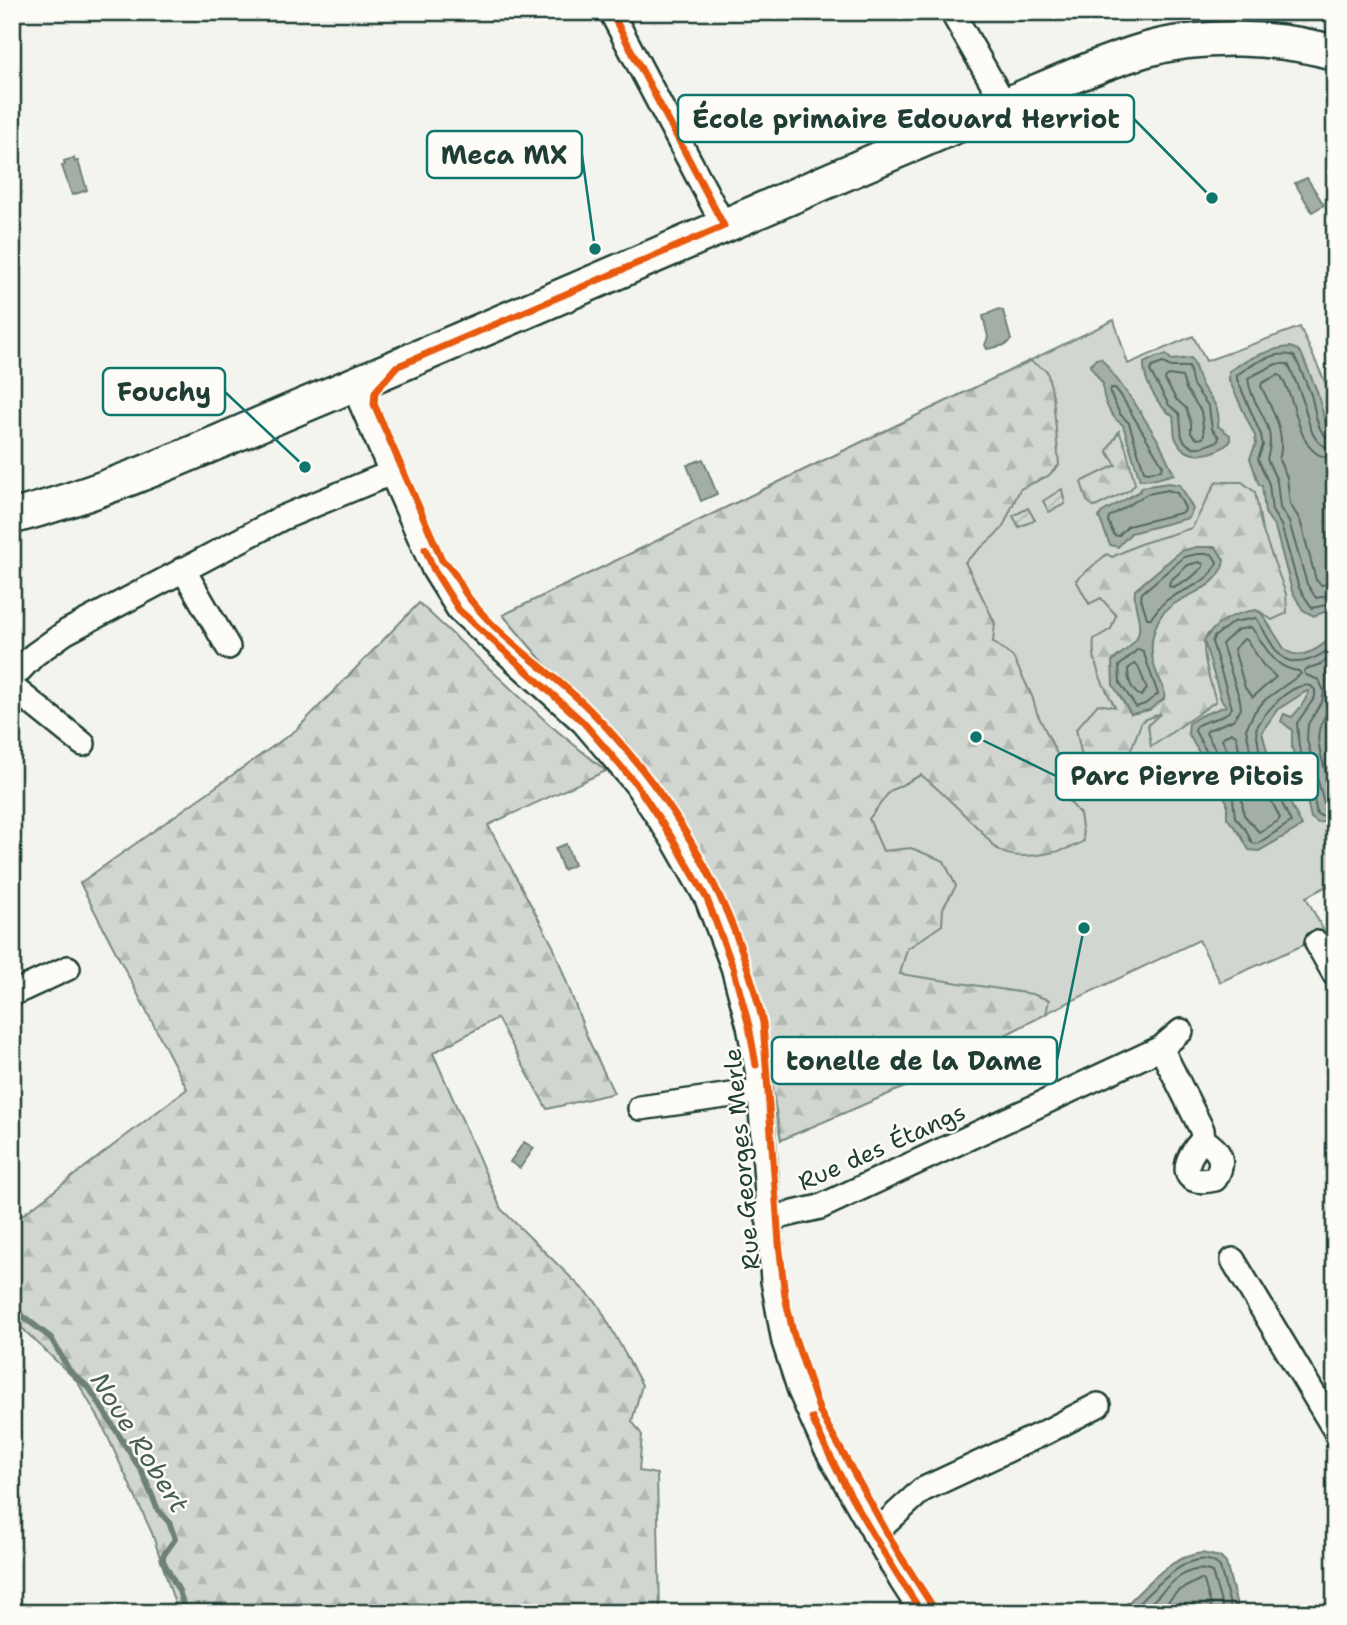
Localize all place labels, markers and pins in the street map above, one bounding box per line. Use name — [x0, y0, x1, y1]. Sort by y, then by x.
callout: École primaire Edouard Herriot — [678, 95, 1134, 142]
callout: Meca MX — [427, 131, 582, 178]
callout: Fouchy — [103, 368, 225, 415]
callout: Parc Pierre Pitois — [1056, 753, 1318, 800]
callout: tonelle de la Dame — [772, 1037, 1057, 1084]

